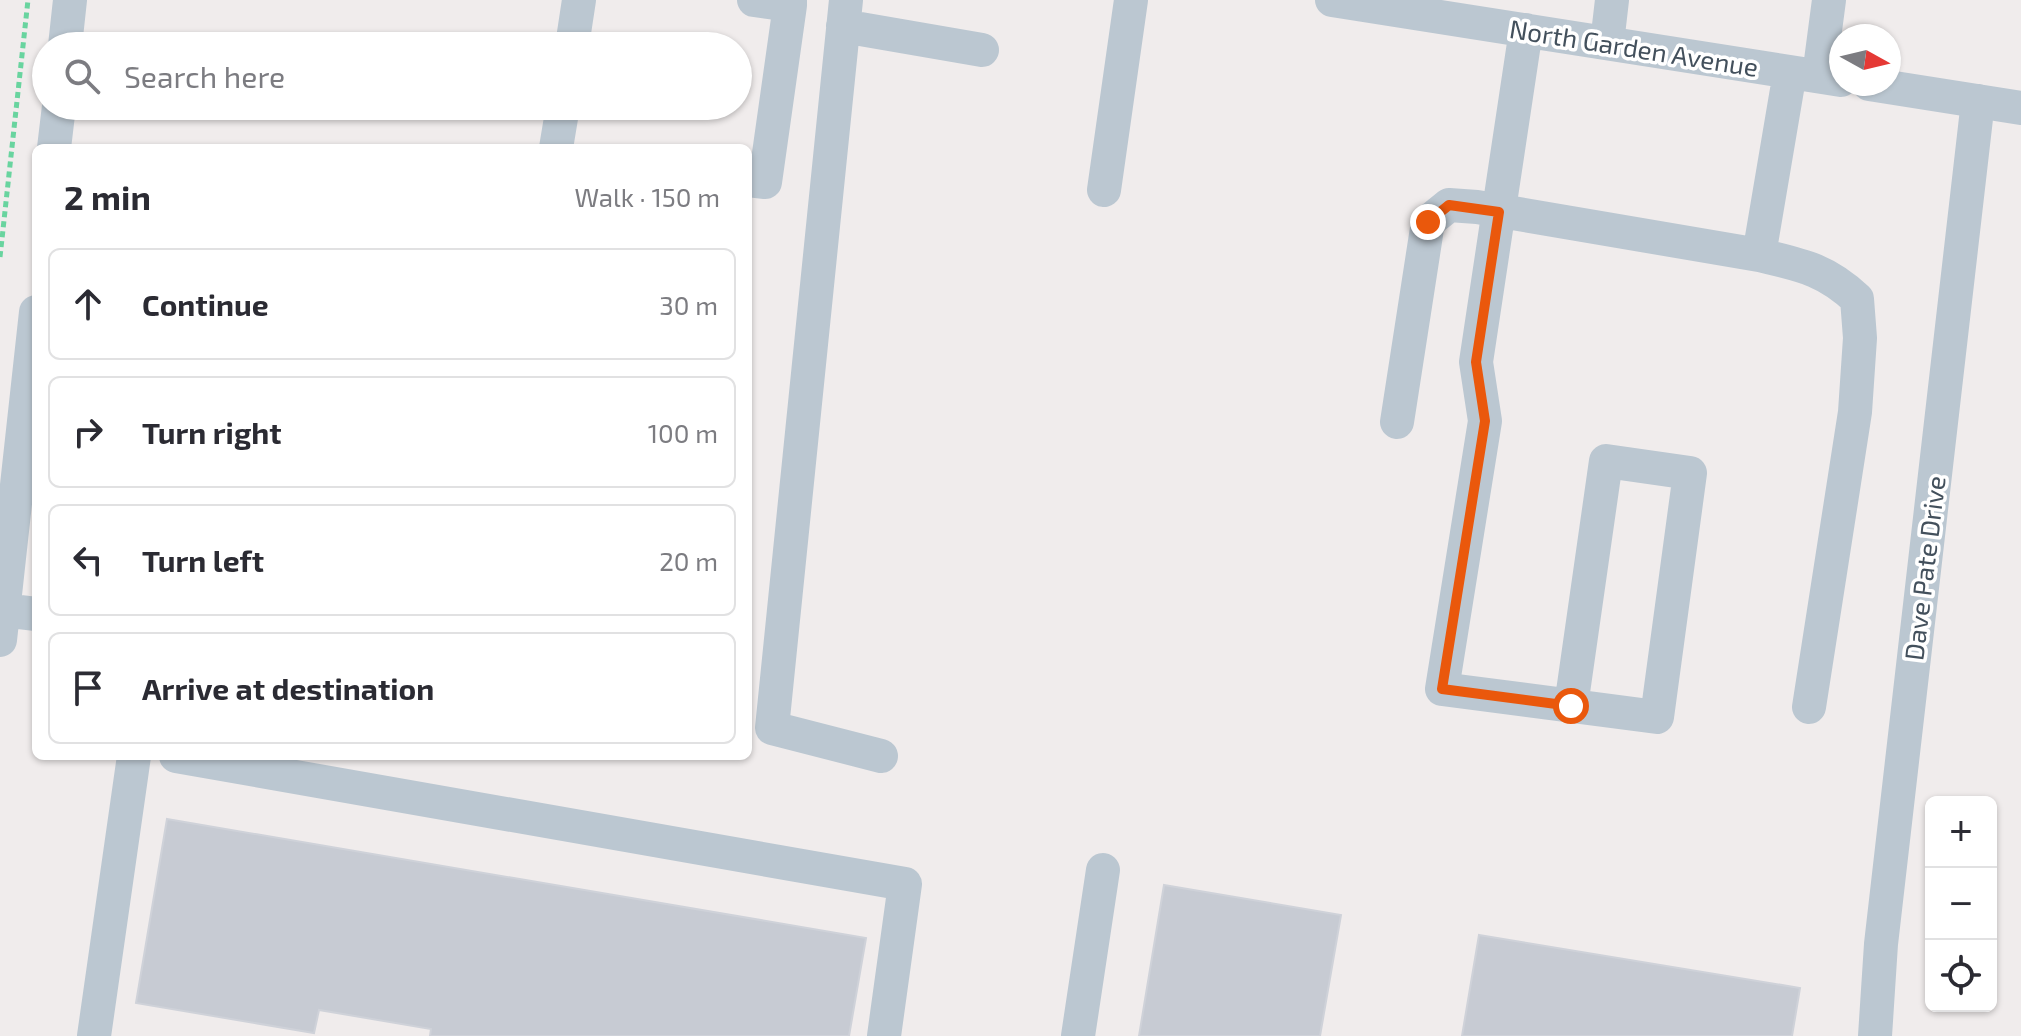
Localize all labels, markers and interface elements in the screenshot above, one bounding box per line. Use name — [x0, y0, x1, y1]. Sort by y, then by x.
street label: North Garden Avenue — [1507, 12, 1761, 82]
north arrow — [1829, 24, 1901, 96]
search box — [32, 32, 752, 120]
icon: search — [60, 54, 104, 98]
text: Search here — [124, 58, 285, 94]
text: 2 min — [64, 176, 151, 217]
text: Walk · 150 m — [574, 181, 720, 212]
route end — [1410, 204, 1446, 240]
icon: ahead — [66, 282, 110, 326]
text: Continue — [142, 286, 269, 322]
text: 30 m — [659, 289, 718, 320]
icon: right — [66, 410, 110, 454]
text: Turn right — [142, 414, 282, 450]
text: 100 m — [648, 417, 718, 448]
street label: Dave Pate Drive — [1897, 474, 1951, 662]
icon: left — [66, 538, 110, 582]
text: Turn left — [142, 542, 264, 578]
text: 20 m — [659, 545, 718, 576]
icon: arrive — [66, 666, 110, 710]
text: Arrive at destination — [142, 670, 434, 706]
route start — [1553, 688, 1589, 724]
map controls — [1925, 796, 1997, 1012]
button: + — [1925, 796, 1997, 868]
button: − — [1925, 868, 1997, 940]
button: locate — [1925, 940, 1997, 1012]

